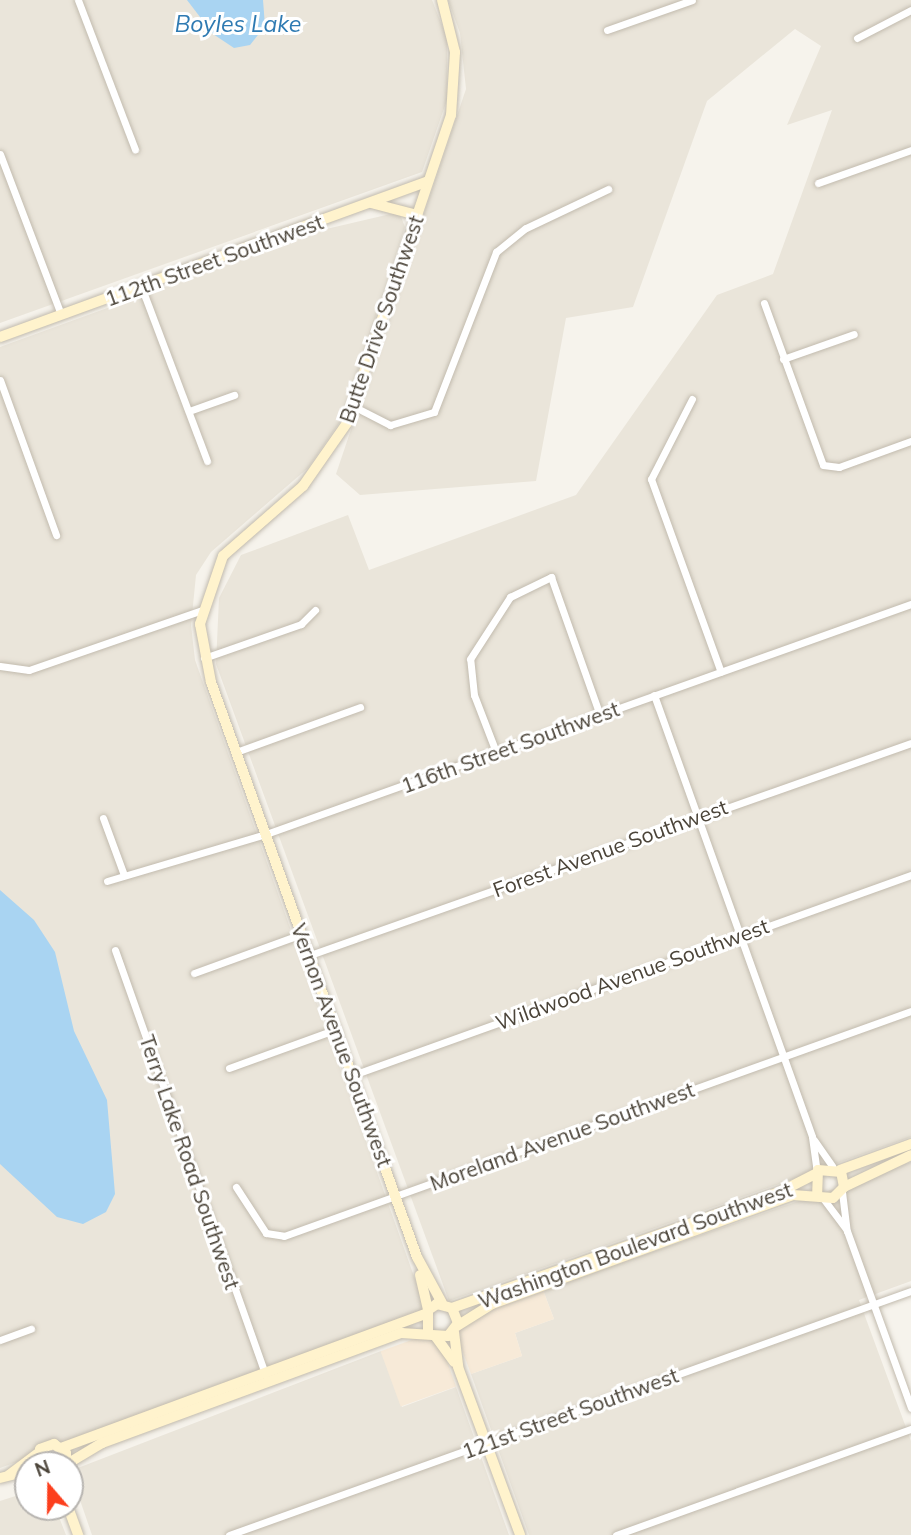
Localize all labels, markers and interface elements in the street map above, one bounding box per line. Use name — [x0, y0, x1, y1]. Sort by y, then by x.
water label: Boyles Lake — [175, 10, 301, 38]
street label: 112th Street Southwest — [101, 209, 327, 311]
street label: Butte Drive Southwest — [334, 212, 428, 426]
street label: 116th Street Southwest — [397, 696, 623, 798]
street label: Forest Avenue Southwest — [489, 794, 731, 902]
street label: Wildwood Avenue Southwest — [492, 913, 772, 1035]
street label: Vernon Avenue Southwest — [286, 920, 398, 1170]
street label: Terry Lake Road Southwest — [135, 1031, 245, 1293]
street label: Moreland Avenue Southwest — [426, 1076, 698, 1196]
street label: Washington Boulevard Southwest — [475, 1176, 795, 1314]
street label: 121st Street Southwest — [458, 1362, 682, 1464]
north arrow — [14, 1451, 84, 1521]
text: N — [32, 1454, 53, 1482]

